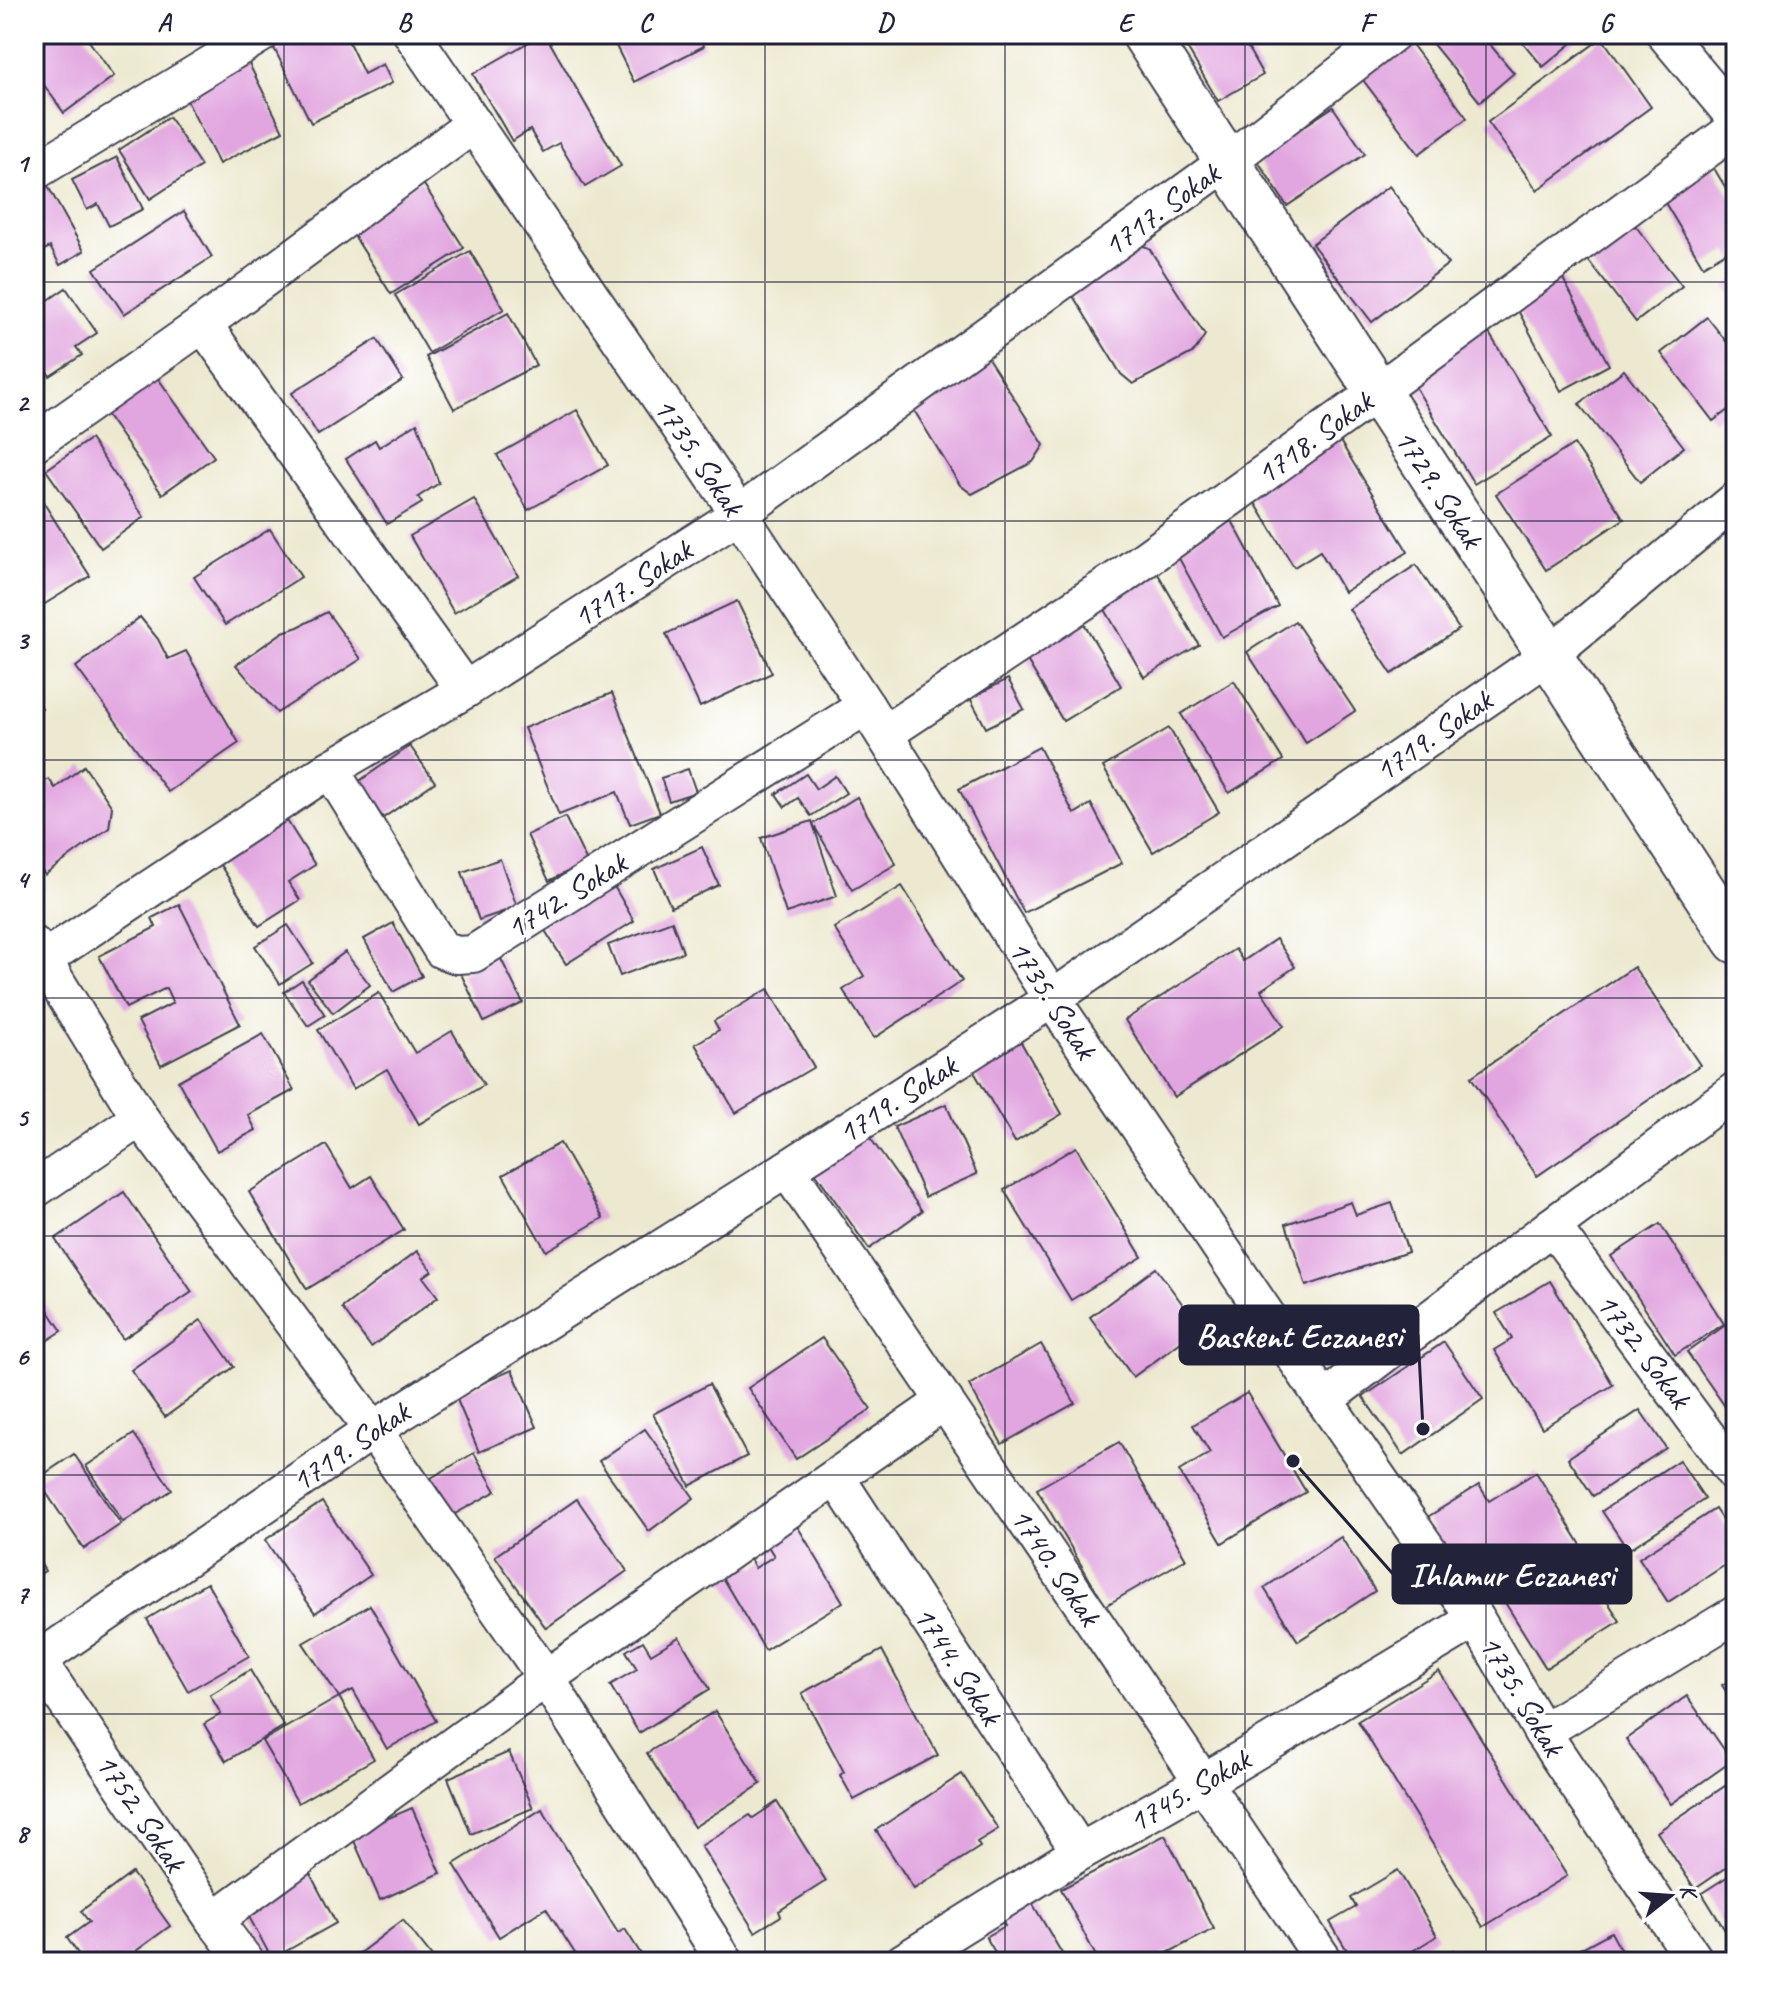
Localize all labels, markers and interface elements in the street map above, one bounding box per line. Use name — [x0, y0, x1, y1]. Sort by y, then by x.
text: A — [157, 6, 172, 39]
text: B — [397, 6, 413, 39]
text: C — [639, 6, 655, 39]
text: D — [877, 6, 895, 39]
text: E — [1118, 6, 1136, 39]
text: F — [1360, 6, 1378, 39]
text: G — [1600, 6, 1616, 39]
text: 1 — [16, 147, 31, 180]
street label: 1717. Sokak — [1095, 152, 1230, 265]
street label: 1718. Sokak — [1248, 380, 1383, 493]
text: 2 — [16, 386, 30, 419]
street label: 1735. Sokak — [644, 389, 754, 525]
street label: 1729. Sokak — [1385, 421, 1494, 558]
street label: 1717. Sokak — [565, 528, 702, 637]
text: 3 — [16, 624, 30, 657]
street label: 1719. Sokak — [1366, 679, 1502, 791]
street label: 1742. Sokak — [498, 841, 636, 948]
text: 4 — [16, 863, 31, 896]
street label: 1735. Sokak — [999, 932, 1108, 1069]
street label: 1719. Sokak — [830, 1044, 967, 1153]
text: 5 — [16, 1101, 30, 1134]
street label: 1732. Sokak — [1587, 1284, 1702, 1418]
callout: Baskent Eczanesi — [1180, 1306, 1418, 1364]
text: Baskent Eczanesi — [1196, 1314, 1406, 1357]
text: 6 — [16, 1340, 30, 1373]
street label: 1719. Sokak — [283, 1391, 419, 1501]
street label: 1740. Sokak — [1001, 1499, 1111, 1635]
callout: Ihlamur Eczanesi — [1393, 1545, 1631, 1603]
text: Ihlamur Eczanesi — [1409, 1553, 1619, 1596]
text: 7 — [16, 1578, 30, 1611]
street label: 1744. Sokak — [904, 1598, 1013, 1735]
street label: 1735. Sokak — [1469, 1627, 1575, 1765]
street label: 1745. Sokak — [1121, 1738, 1260, 1842]
street label: 1752. Sokak — [86, 1745, 196, 1881]
text: 8 — [16, 1817, 31, 1850]
north arrow — [1630, 1856, 1710, 1936]
text: K — [1673, 1881, 1705, 1904]

